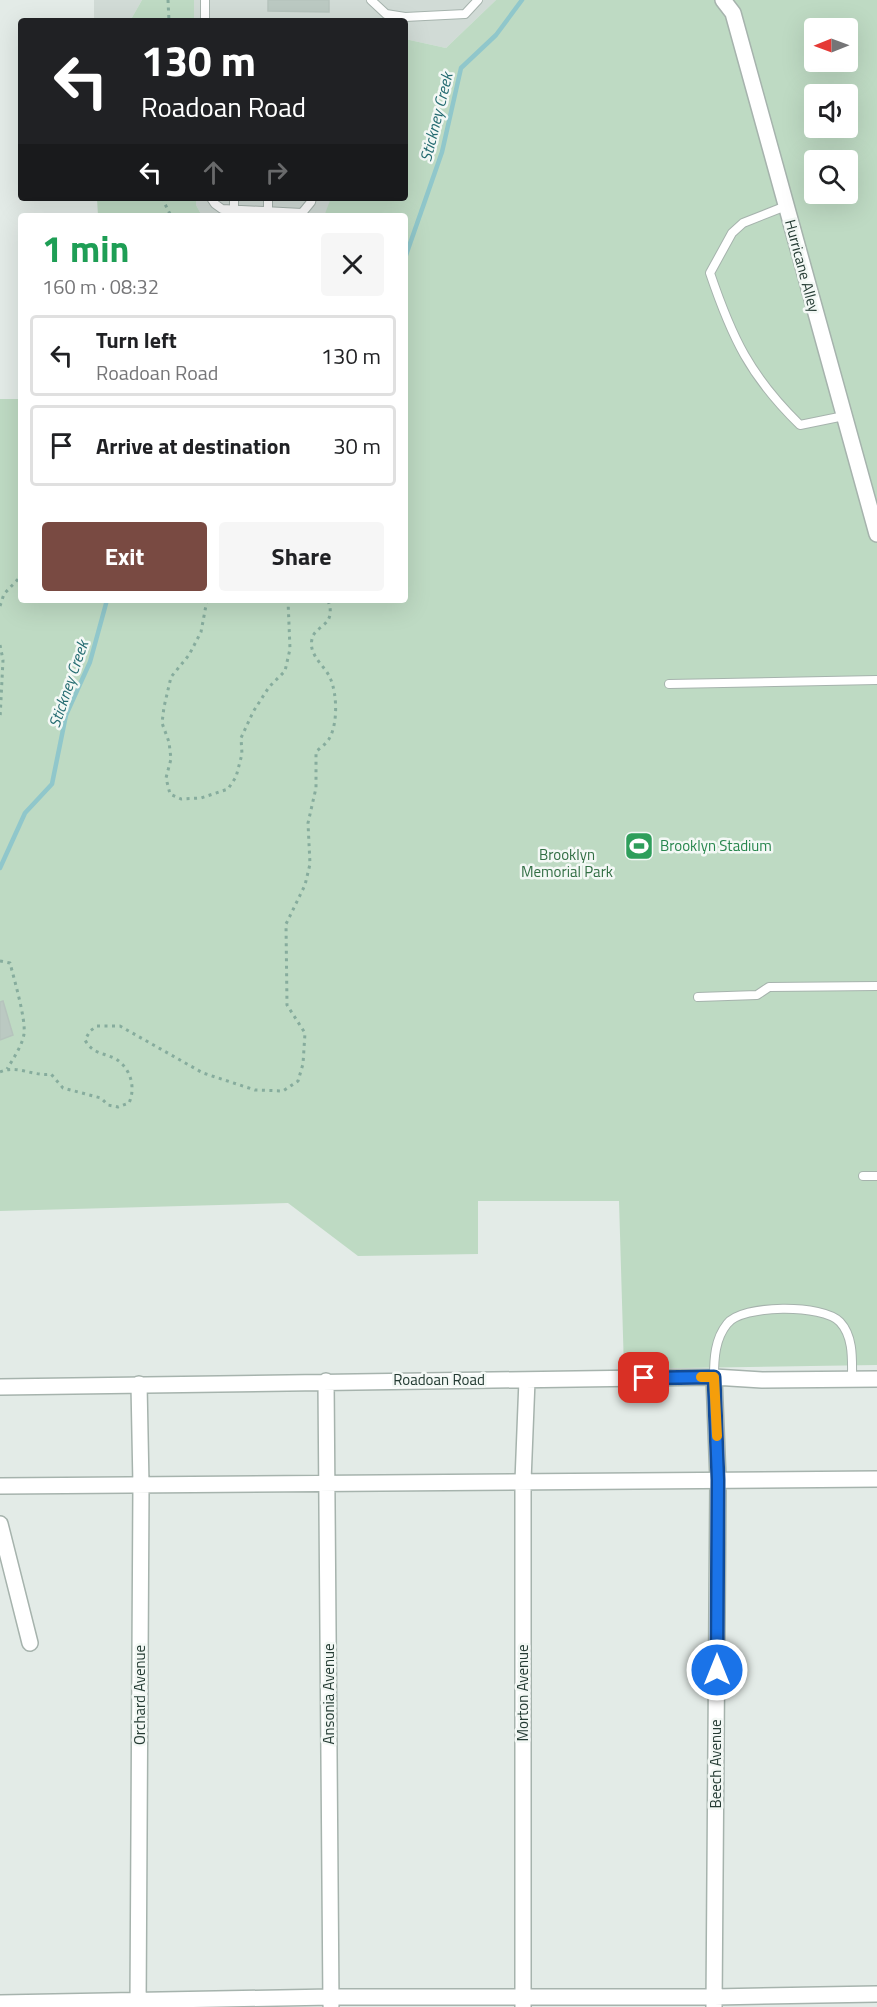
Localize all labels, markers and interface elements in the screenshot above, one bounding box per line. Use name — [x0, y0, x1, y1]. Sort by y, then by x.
north arrow — [804, 18, 858, 72]
map controls — [804, 18, 858, 204]
text: 130 m — [141, 28, 256, 92]
icon: left — [42, 42, 120, 120]
water label: Stickney Creek — [413, 68, 459, 164]
button: sound — [804, 84, 858, 138]
text: Roadoan Road — [141, 86, 306, 127]
button: search — [804, 150, 858, 204]
icon: left — [134, 156, 167, 189]
icon: ahead — [197, 156, 230, 189]
icon: right — [260, 156, 293, 189]
street label: Hurricane Alley — [779, 217, 826, 315]
text: 1 min — [42, 221, 129, 276]
button: close — [321, 233, 384, 296]
text: 160 m · 08:32 — [42, 271, 159, 302]
text: Turn left — [96, 323, 177, 357]
icon: left — [45, 339, 78, 372]
text: 130 m — [321, 339, 381, 373]
text: Roadoan Road — [96, 357, 218, 388]
icon: arrive — [45, 429, 78, 462]
text: Arrive at destination — [96, 429, 291, 463]
text: 30 m — [333, 429, 381, 463]
button: Exit — [42, 522, 207, 591]
button: Share — [219, 522, 384, 591]
water label: Stickney Creek — [42, 635, 95, 731]
sports icon: Brooklyn Stadium — [623, 830, 655, 862]
place label: Brooklyn Stadium — [660, 834, 772, 857]
park label: Brooklyn Memorial Park — [521, 843, 613, 883]
pin — [618, 1352, 669, 1403]
icon: arrive — [627, 1361, 660, 1394]
street label: Roadoan Road — [393, 1368, 485, 1391]
position arrow — [685, 1638, 749, 1702]
street label: Ansonia Avenue — [317, 1644, 340, 1744]
street label: Morton Avenue — [511, 1644, 534, 1742]
street label: Orchard Avenue — [128, 1645, 151, 1745]
street label: Beech Avenue — [704, 1719, 727, 1809]

